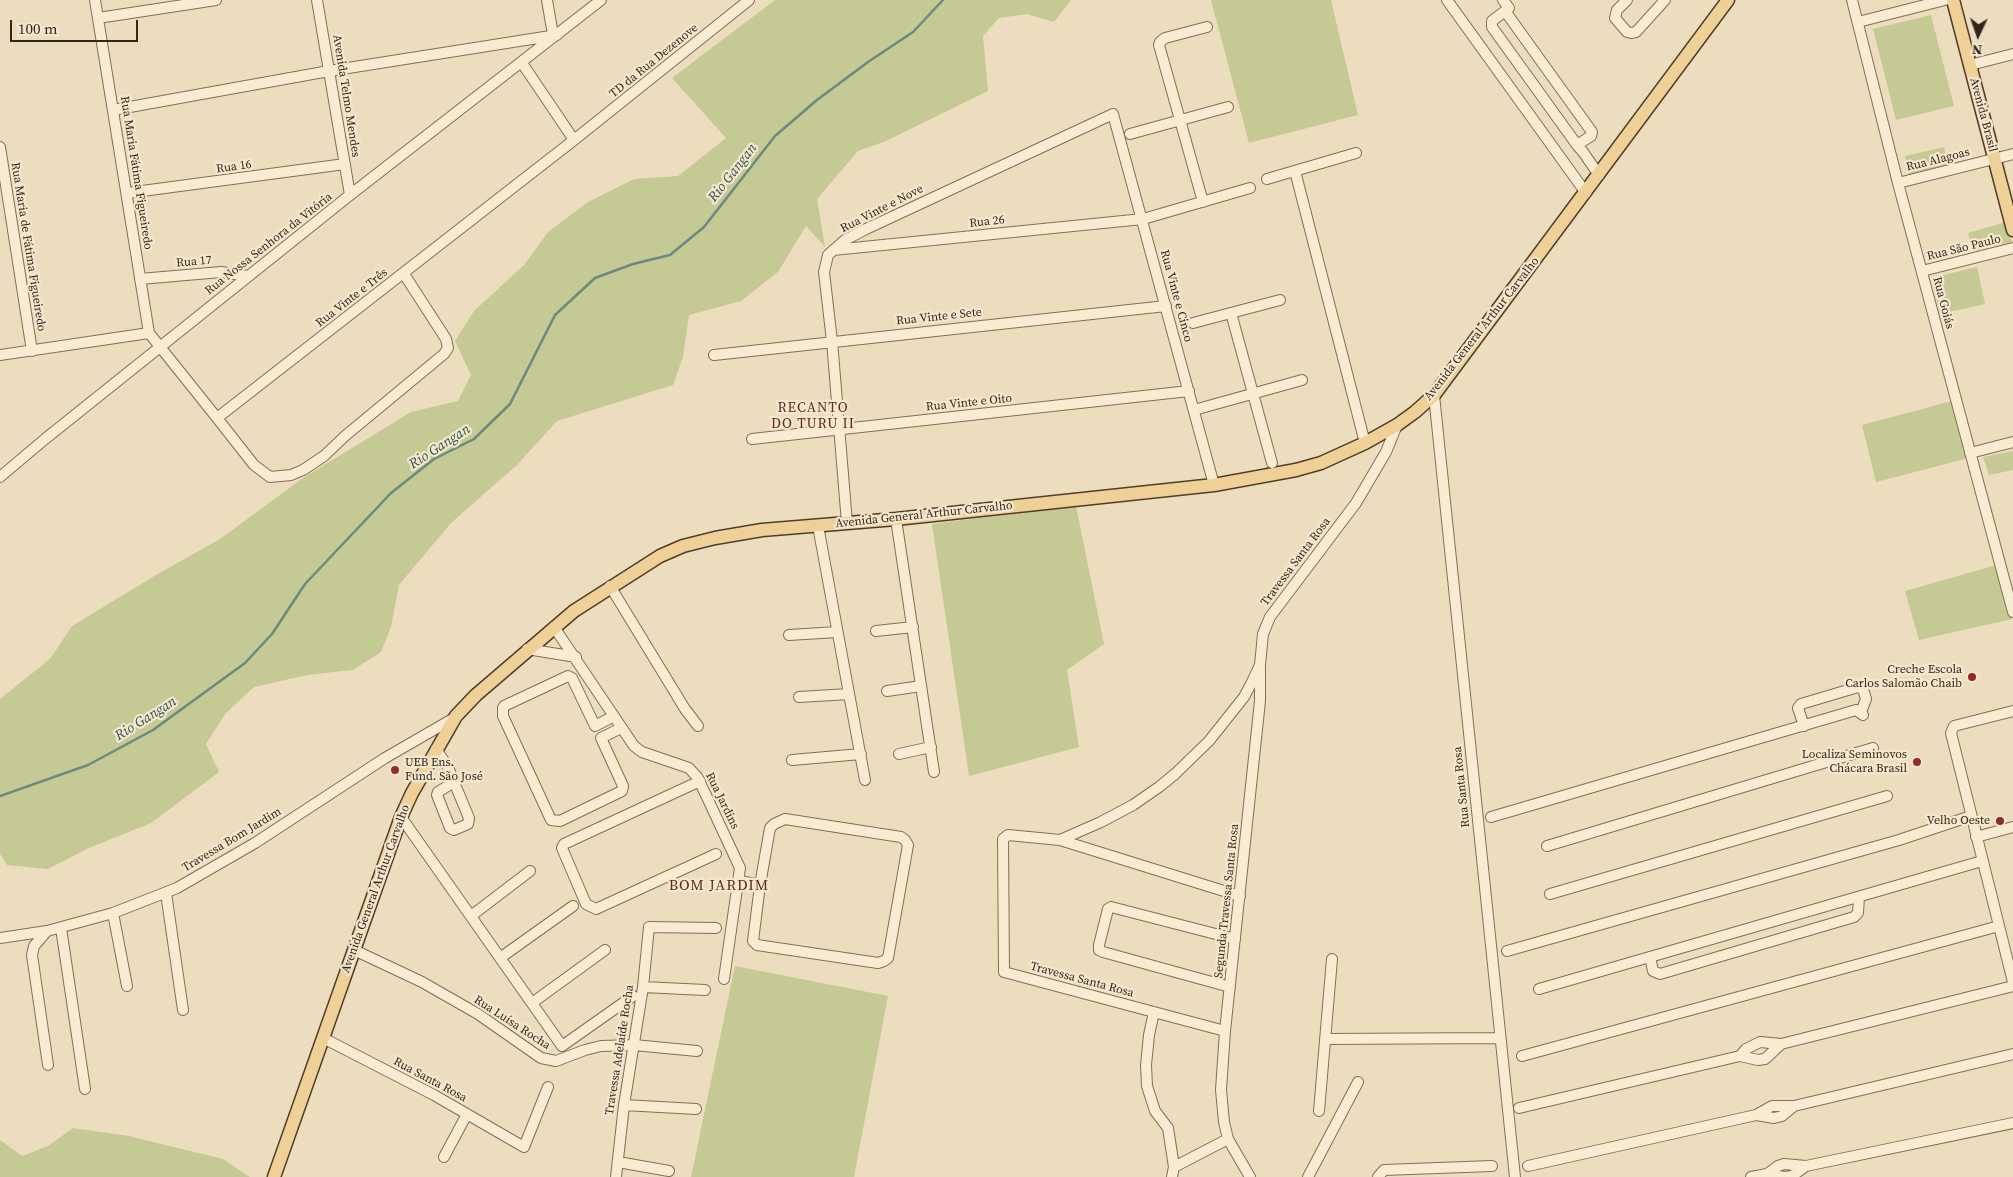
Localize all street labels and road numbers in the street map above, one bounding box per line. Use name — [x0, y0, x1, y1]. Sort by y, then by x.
street label: TD da Rua Dezenove — [607, 21, 701, 101]
street label: Avenida Telmo Mendes — [329, 34, 363, 158]
street label: Avenida Brasil — [1966, 76, 2000, 154]
street label: Rua Maria Fátima Figueiredo — [117, 95, 155, 251]
street label: Rua Alagoas — [1905, 145, 1971, 175]
street label: Rua 16 — [215, 157, 253, 177]
street label: Rua Maria de Fátima Figueiredo — [8, 161, 48, 333]
street label: Rua Vinte e Nove — [838, 182, 926, 236]
street label: Rua Nossa Senhora da Vitória — [203, 190, 335, 298]
street label: Rua 26 — [969, 213, 1005, 231]
street label: Rua São Paulo — [1926, 232, 2002, 264]
street label: Rua Vinte e Cinco — [1157, 248, 1195, 344]
street label: Rua 17 — [176, 253, 212, 271]
street label: Avenida General Arthur Carvalho — [1422, 254, 1542, 404]
street label: Rua Vinte e Três — [313, 266, 391, 330]
street label: Rua Goiás — [1929, 275, 1957, 331]
street label: Rua Vinte e Sete — [895, 305, 983, 329]
street label: Rua Vinte e Oito — [925, 391, 1013, 415]
street label: Avenida General Arthur Carvalho — [835, 499, 1013, 531]
street label: Travessa Santa Rosa — [1258, 515, 1334, 609]
street label: Rua Santa Rosa — [1451, 746, 1473, 828]
street label: Rua Jardins — [702, 770, 742, 832]
street label: Avenida General Arthur Carvalho — [339, 803, 413, 975]
street label: Travessa Bom Jardim — [180, 805, 284, 875]
street label: Segunda Travessa Santa Rosa — [1212, 823, 1242, 979]
street label: Travessa Santa Rosa — [1029, 959, 1135, 1001]
street label: Travessa Adelaíde Rocha — [603, 984, 637, 1116]
street label: Rua Luísa Rocha — [471, 993, 553, 1053]
street label: Rua Santa Rosa — [391, 1055, 469, 1105]

